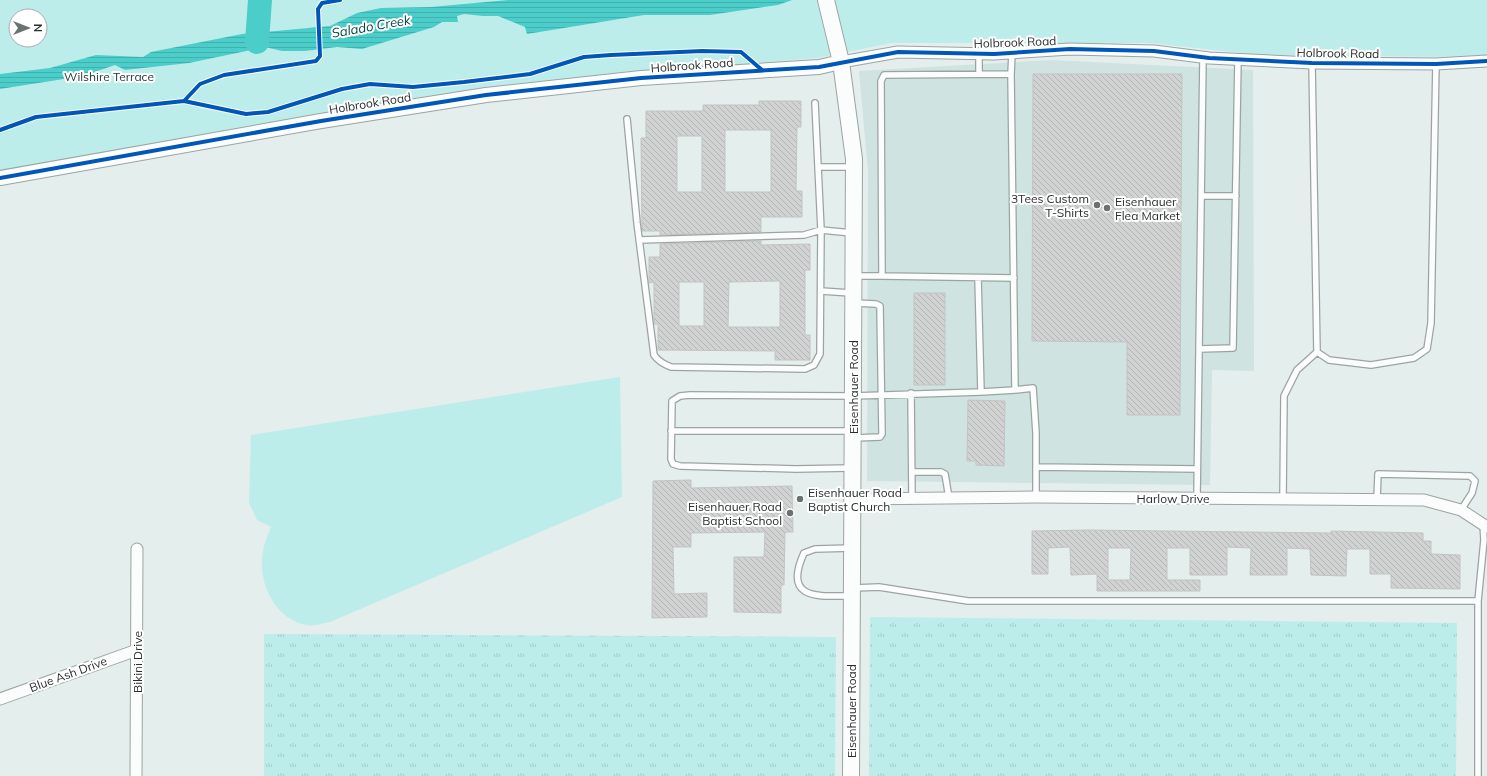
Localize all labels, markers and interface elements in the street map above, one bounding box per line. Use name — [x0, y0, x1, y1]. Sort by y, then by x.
north arrow — [8, 8, 48, 48]
water label: Salado Creek — [330, 11, 412, 41]
text: N — [31, 24, 45, 32]
street label: Holbrook Road — [973, 33, 1057, 51]
street label: Holbrook Road — [1296, 45, 1380, 61]
street label: Holbrook Road — [650, 55, 734, 75]
park label: Wilshire Terrace — [64, 69, 154, 84]
street label: Holbrook Road — [328, 89, 412, 117]
place label: 3Tees Custom T-Shirts — [1011, 191, 1089, 220]
place label: Eisenhauer Flea Market — [1115, 194, 1180, 223]
marker: 3Tees Custom T-Shirts — [1092, 200, 1102, 210]
marker: Eisenhauer Flea Market — [1102, 203, 1112, 213]
street label: Eisenhauer Road — [846, 340, 861, 434]
place label: Eisenhauer Road Baptist Church — [808, 485, 902, 514]
street label: Harlow Drive — [1137, 491, 1209, 506]
marker: Eisenhauer Road Baptist Church — [795, 494, 805, 504]
place label: Eisenhauer Road Baptist School — [688, 499, 782, 528]
marker: Eisenhauer Road Baptist School — [785, 508, 795, 518]
street label: Bikini Drive — [130, 631, 145, 693]
street label: Blue Ash Drive — [27, 653, 109, 695]
street label: Eisenhauer Road — [844, 664, 859, 758]

